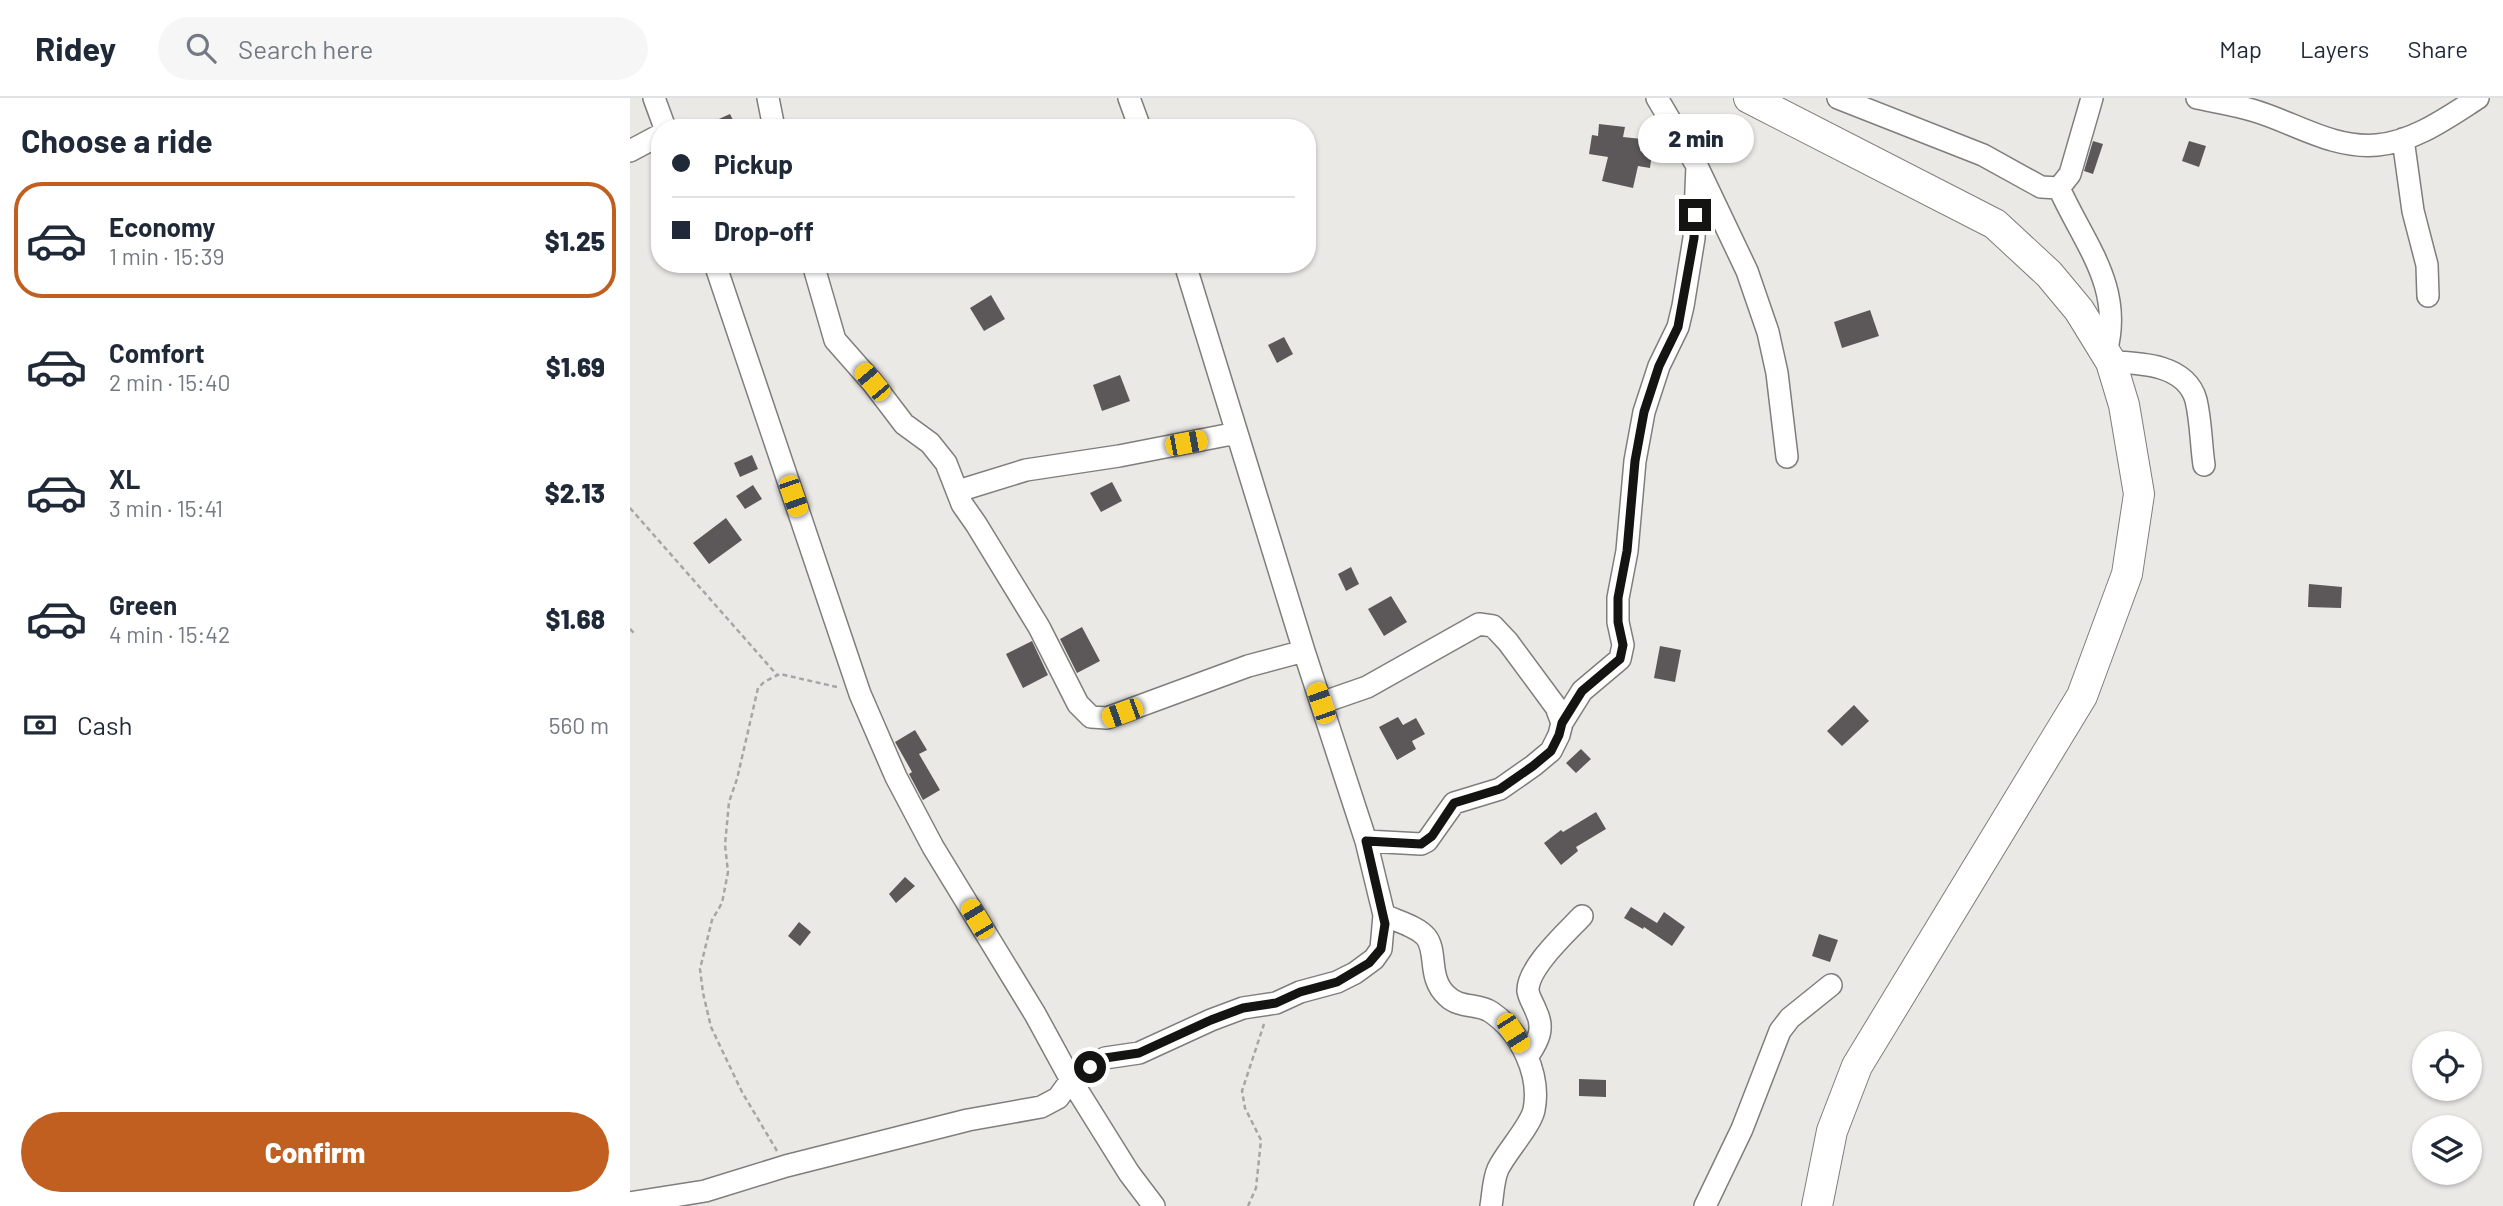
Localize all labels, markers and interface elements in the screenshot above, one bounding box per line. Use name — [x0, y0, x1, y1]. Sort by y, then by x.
search box — [158, 17, 648, 80]
text: Ridey — [35, 28, 116, 68]
icon: search — [182, 29, 220, 67]
text: Search here — [238, 33, 373, 64]
text: Map — [2219, 34, 2262, 63]
text: Layers — [2300, 34, 2369, 63]
text: Share — [2407, 34, 2468, 63]
callout: 2 min — [1637, 114, 1753, 162]
text: Choose a ride — [21, 121, 213, 159]
text: 2 min — [1668, 124, 1724, 152]
text: Pickup — [714, 148, 793, 179]
route end — [1679, 199, 1711, 231]
icon: car — [25, 209, 88, 272]
text: Economy — [109, 211, 215, 242]
text: Drop-off — [714, 215, 814, 246]
text: $1.25 — [545, 225, 605, 256]
text: 1 min · 15:39 — [109, 242, 224, 270]
icon: car — [25, 335, 88, 398]
text: Comfort — [109, 337, 205, 368]
text: $1.69 — [546, 351, 605, 382]
car — [851, 359, 894, 405]
text: 2 min · 15:40 — [109, 368, 231, 396]
car — [1164, 429, 1209, 457]
icon: car — [25, 461, 88, 524]
text: XL — [109, 463, 140, 494]
car — [777, 473, 810, 519]
text: $2.13 — [545, 477, 605, 508]
text: 3 min · 15:41 — [109, 494, 223, 522]
icon: car — [25, 587, 88, 650]
text: Green — [109, 589, 177, 620]
text: $1.68 — [545, 603, 605, 634]
text: 4 min · 15:42 — [109, 620, 230, 648]
car — [1305, 680, 1338, 726]
car — [1099, 696, 1146, 730]
icon: cash — [21, 706, 59, 744]
text: Cash — [77, 709, 132, 740]
text: 560 m — [549, 711, 609, 739]
car — [958, 896, 997, 942]
car — [1493, 1010, 1534, 1056]
map controls — [2412, 1031, 2482, 1185]
button: locate — [2412, 1031, 2482, 1101]
route start — [1074, 1051, 1106, 1083]
button: Confirm — [21, 1112, 609, 1192]
button: layers — [2412, 1115, 2482, 1185]

